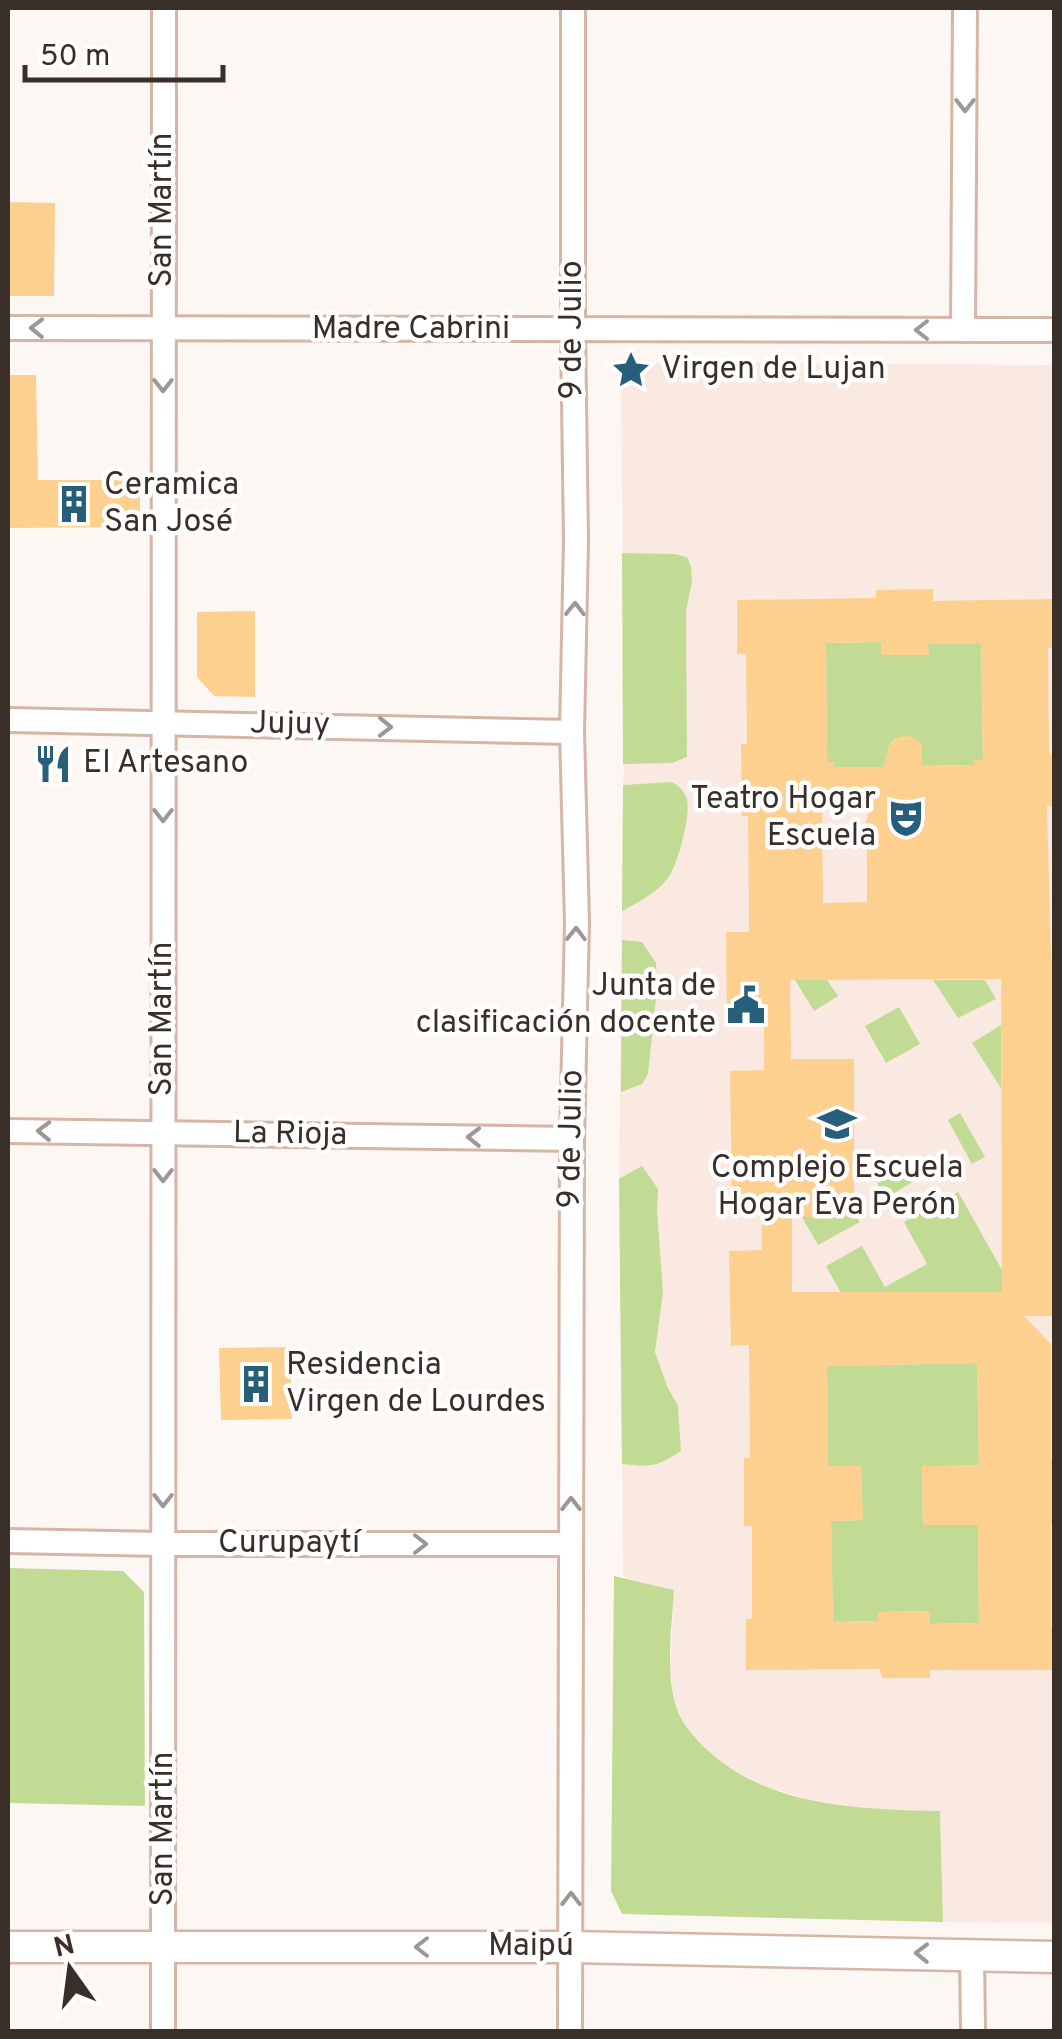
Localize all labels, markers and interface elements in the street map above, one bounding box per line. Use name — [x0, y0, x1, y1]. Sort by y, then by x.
scale bar — [25, 20, 222, 82]
text: 50 m — [40, 39, 110, 76]
one-way arrow — [954, 98, 976, 113]
street label: San Martín — [143, 132, 183, 288]
street label: 9 de Julio — [553, 260, 593, 400]
street label: Madre Cabrini — [312, 310, 510, 350]
one-way arrow — [29, 317, 44, 339]
one-way arrow — [914, 319, 930, 341]
place icon: Virgen de Lujan — [610, 349, 652, 391]
place label: Virgen de Lujan — [661, 350, 886, 390]
one-way arrow — [152, 378, 174, 393]
place label: Ceramica San José — [104, 466, 239, 543]
building icon: Ceramica San José — [53, 483, 95, 525]
one-way arrow — [564, 601, 585, 617]
street label: Jujuy — [250, 704, 330, 746]
one-way arrow — [377, 716, 393, 737]
restaurant icon: El Artesano — [32, 743, 74, 785]
place label: El Artesano — [83, 744, 248, 784]
place label: Teatro Hogar Escuela — [690, 780, 876, 857]
theatre icon: Teatro Hogar Escuela — [885, 797, 927, 839]
one-way arrow — [152, 808, 174, 823]
one-way arrow — [566, 926, 587, 942]
street label: San Martín — [143, 941, 183, 1097]
place label: Junta de clasificación docente — [416, 967, 716, 1044]
public building icon: Junta de clasificación docente — [725, 984, 767, 1026]
street label: 9 de Julio — [551, 1069, 593, 1209]
school or university icon: Complejo Escuela Hogar Eva Perón — [816, 1103, 858, 1145]
street label: La Rioja — [232, 1114, 348, 1156]
one-way arrow — [36, 1121, 52, 1142]
one-way arrow — [466, 1127, 482, 1148]
place label: Complejo Escuela Hogar Eva Perón — [711, 1149, 963, 1226]
one-way arrow — [152, 1168, 174, 1183]
place label: Residencia Virgen de Lourdes — [286, 1346, 546, 1423]
building icon: Residencia Virgen de Lourdes — [235, 1363, 277, 1405]
one-way arrow — [152, 1492, 174, 1508]
one-way arrow — [560, 1496, 582, 1512]
street label: Curupaytí — [218, 1524, 363, 1564]
one-way arrow — [412, 1533, 428, 1555]
street label: San Martín — [144, 1751, 184, 1907]
one-way arrow — [560, 1891, 582, 1906]
north arrow — [20, 1919, 120, 2019]
street label: Maipú — [488, 1927, 574, 1967]
text: N — [51, 1928, 79, 1968]
one-way arrow — [414, 1936, 430, 1958]
one-way arrow — [914, 1942, 930, 1964]

